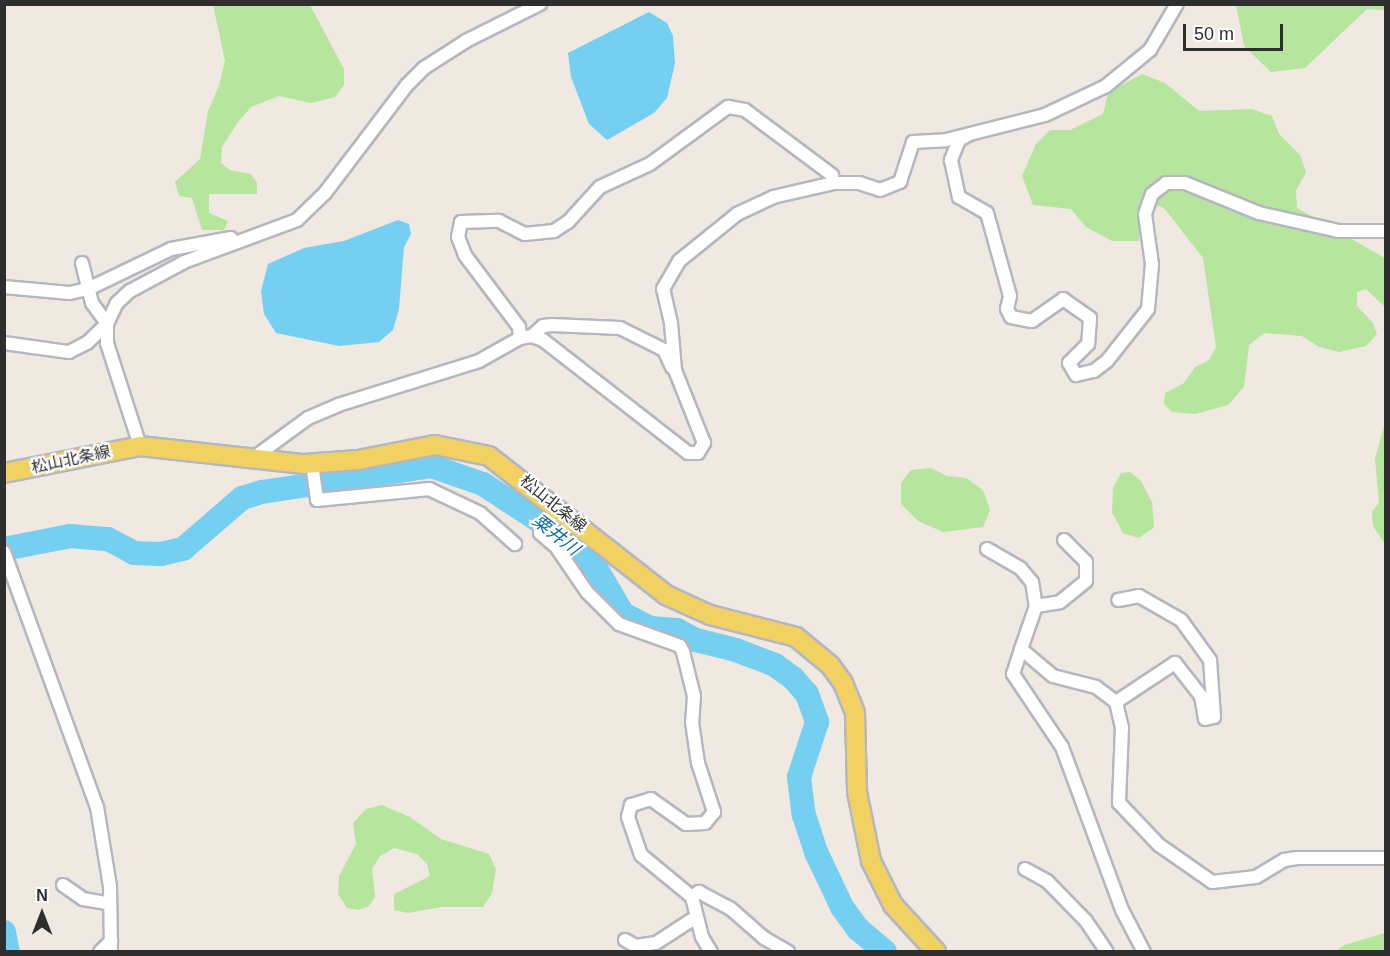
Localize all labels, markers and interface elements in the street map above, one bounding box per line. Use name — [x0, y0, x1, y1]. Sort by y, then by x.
scale bar — [1186, 12, 1286, 50]
text: 50 m — [1194, 24, 1234, 44]
street label: 松山北条線 — [30, 442, 112, 478]
street label: 松山北条線 — [516, 471, 590, 537]
water label: 粟井川 — [528, 510, 584, 560]
north arrow — [12, 884, 72, 944]
text: N — [36, 887, 48, 904]

